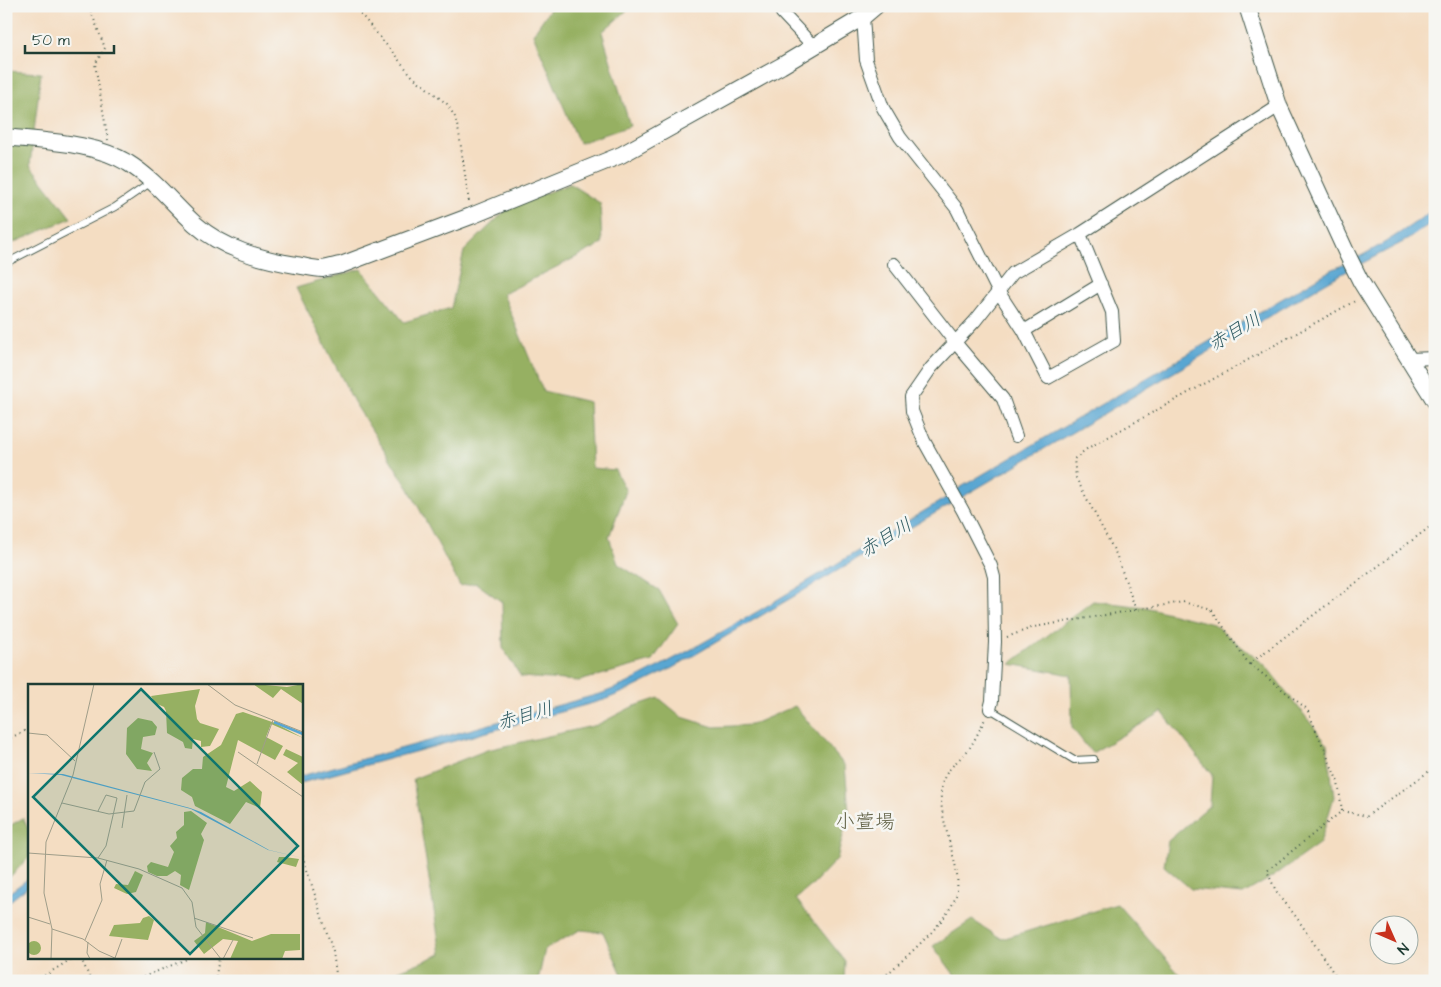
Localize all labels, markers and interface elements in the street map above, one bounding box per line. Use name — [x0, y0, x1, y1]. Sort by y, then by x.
scale bar — [25, 22, 114, 54]
text: 50 m — [32, 30, 70, 51]
water label: 赤目川 — [1204, 306, 1266, 358]
water label: 赤目川 — [855, 512, 917, 564]
inset map — [28, 684, 302, 960]
water label: 赤目川 — [494, 695, 556, 737]
district label: 小萱場 — [835, 808, 895, 836]
north arrow — [1368, 914, 1418, 964]
text: N — [1392, 938, 1413, 959]

